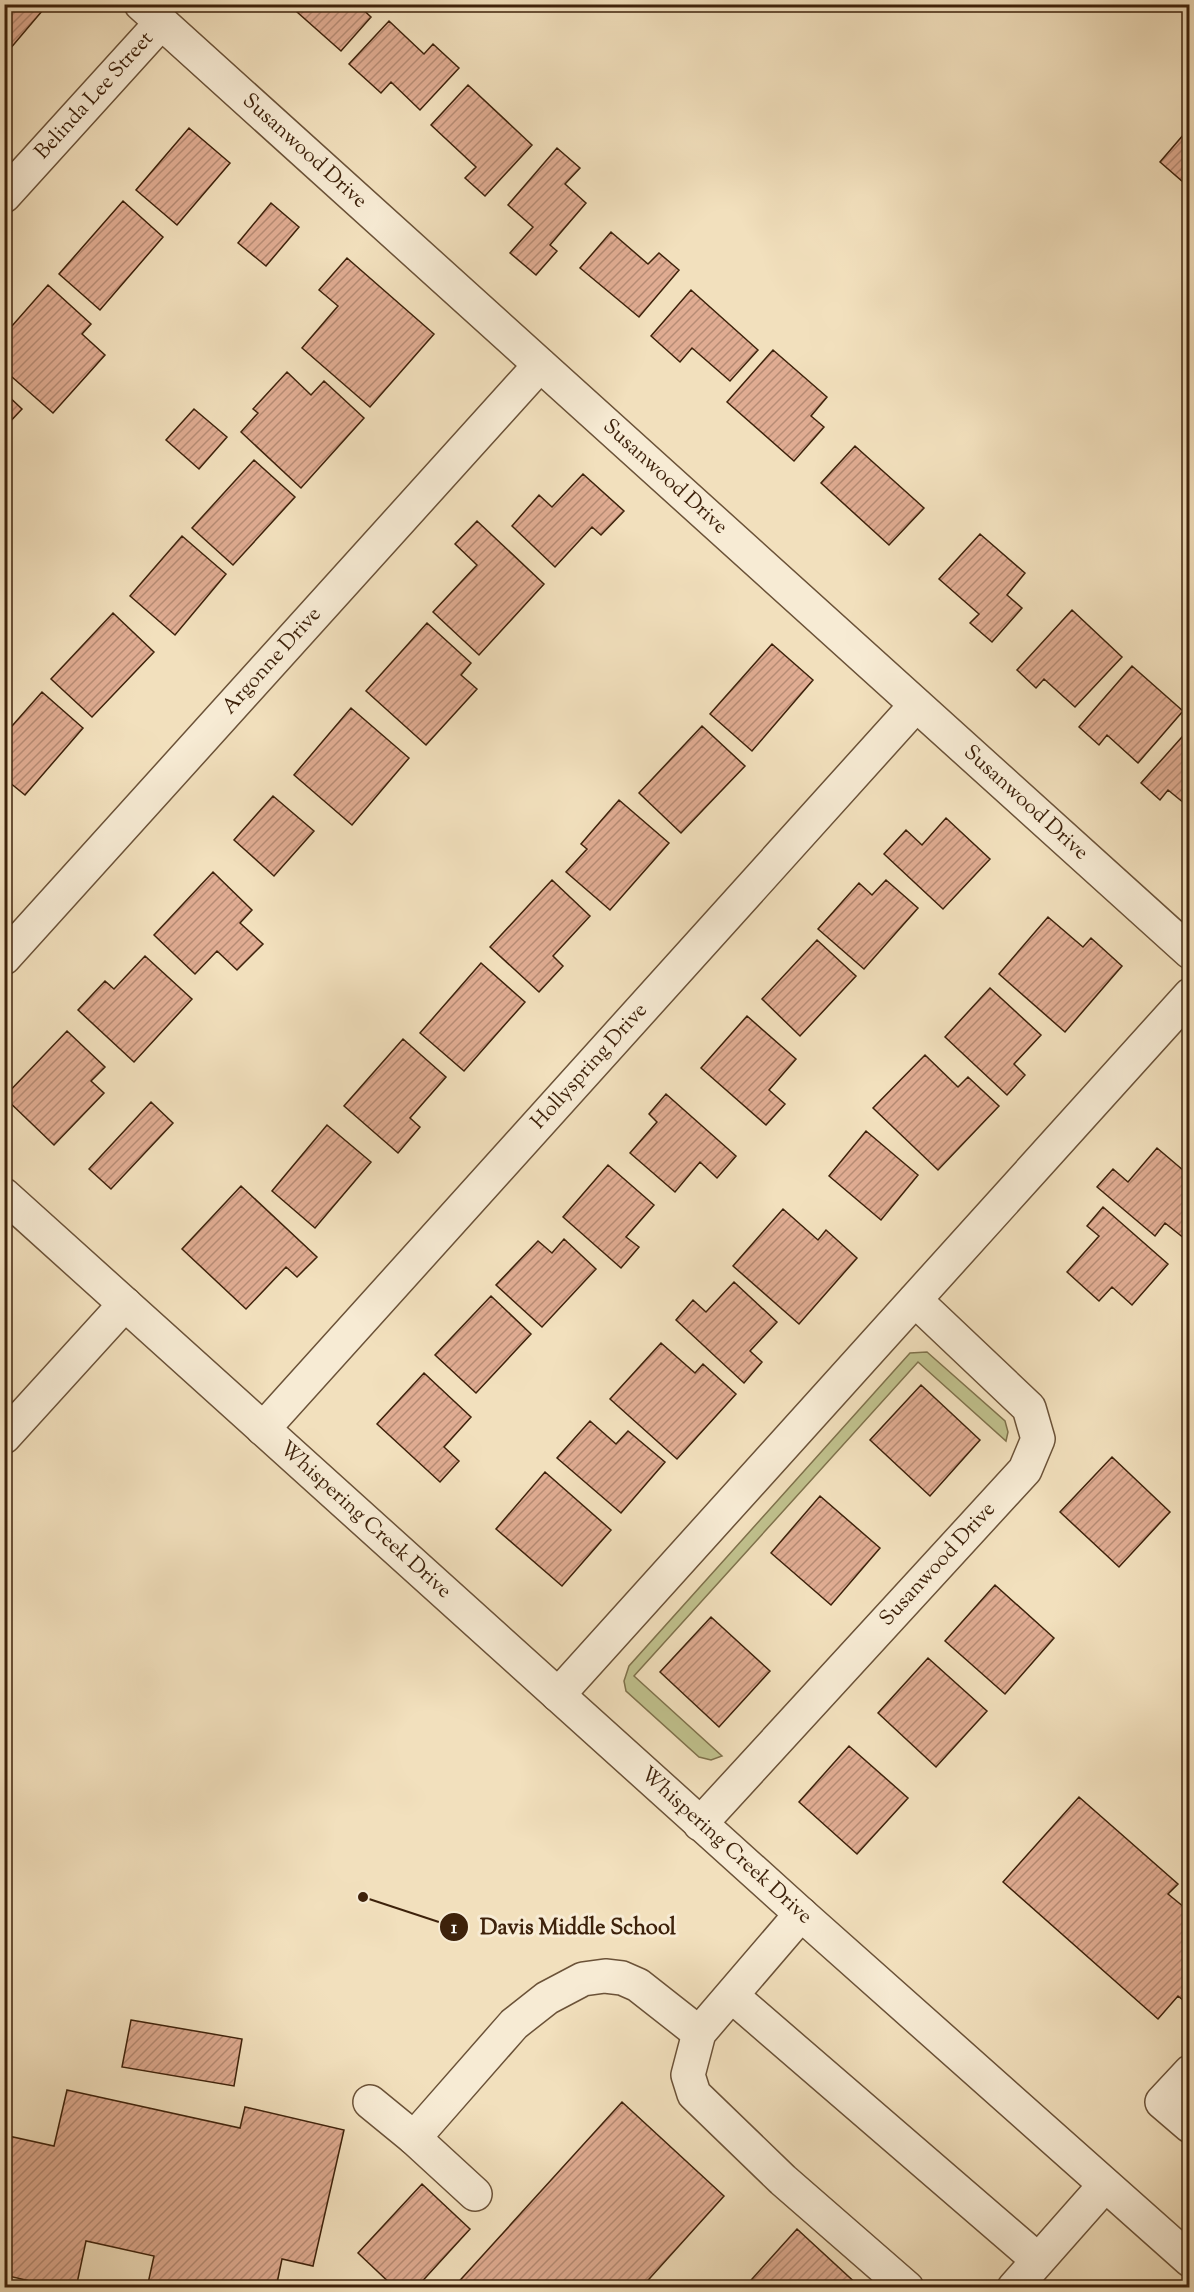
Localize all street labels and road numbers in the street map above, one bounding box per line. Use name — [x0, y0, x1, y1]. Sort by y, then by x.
street label: Belinda Lee Street — [29, 25, 161, 167]
street label: Susanwood Drive — [235, 87, 373, 216]
street label: Susanwood Drive — [596, 413, 734, 542]
street label: Argonne Drive — [216, 601, 329, 722]
street label: Susanwood Drive — [956, 739, 1095, 868]
street label: Hollyspring Drive — [525, 997, 655, 1137]
street label: Whispering Creek Drive — [272, 1435, 458, 1606]
street label: Susanwood Drive — [873, 1496, 1003, 1634]
street label: Whispering Creek Drive — [633, 1760, 818, 1932]

